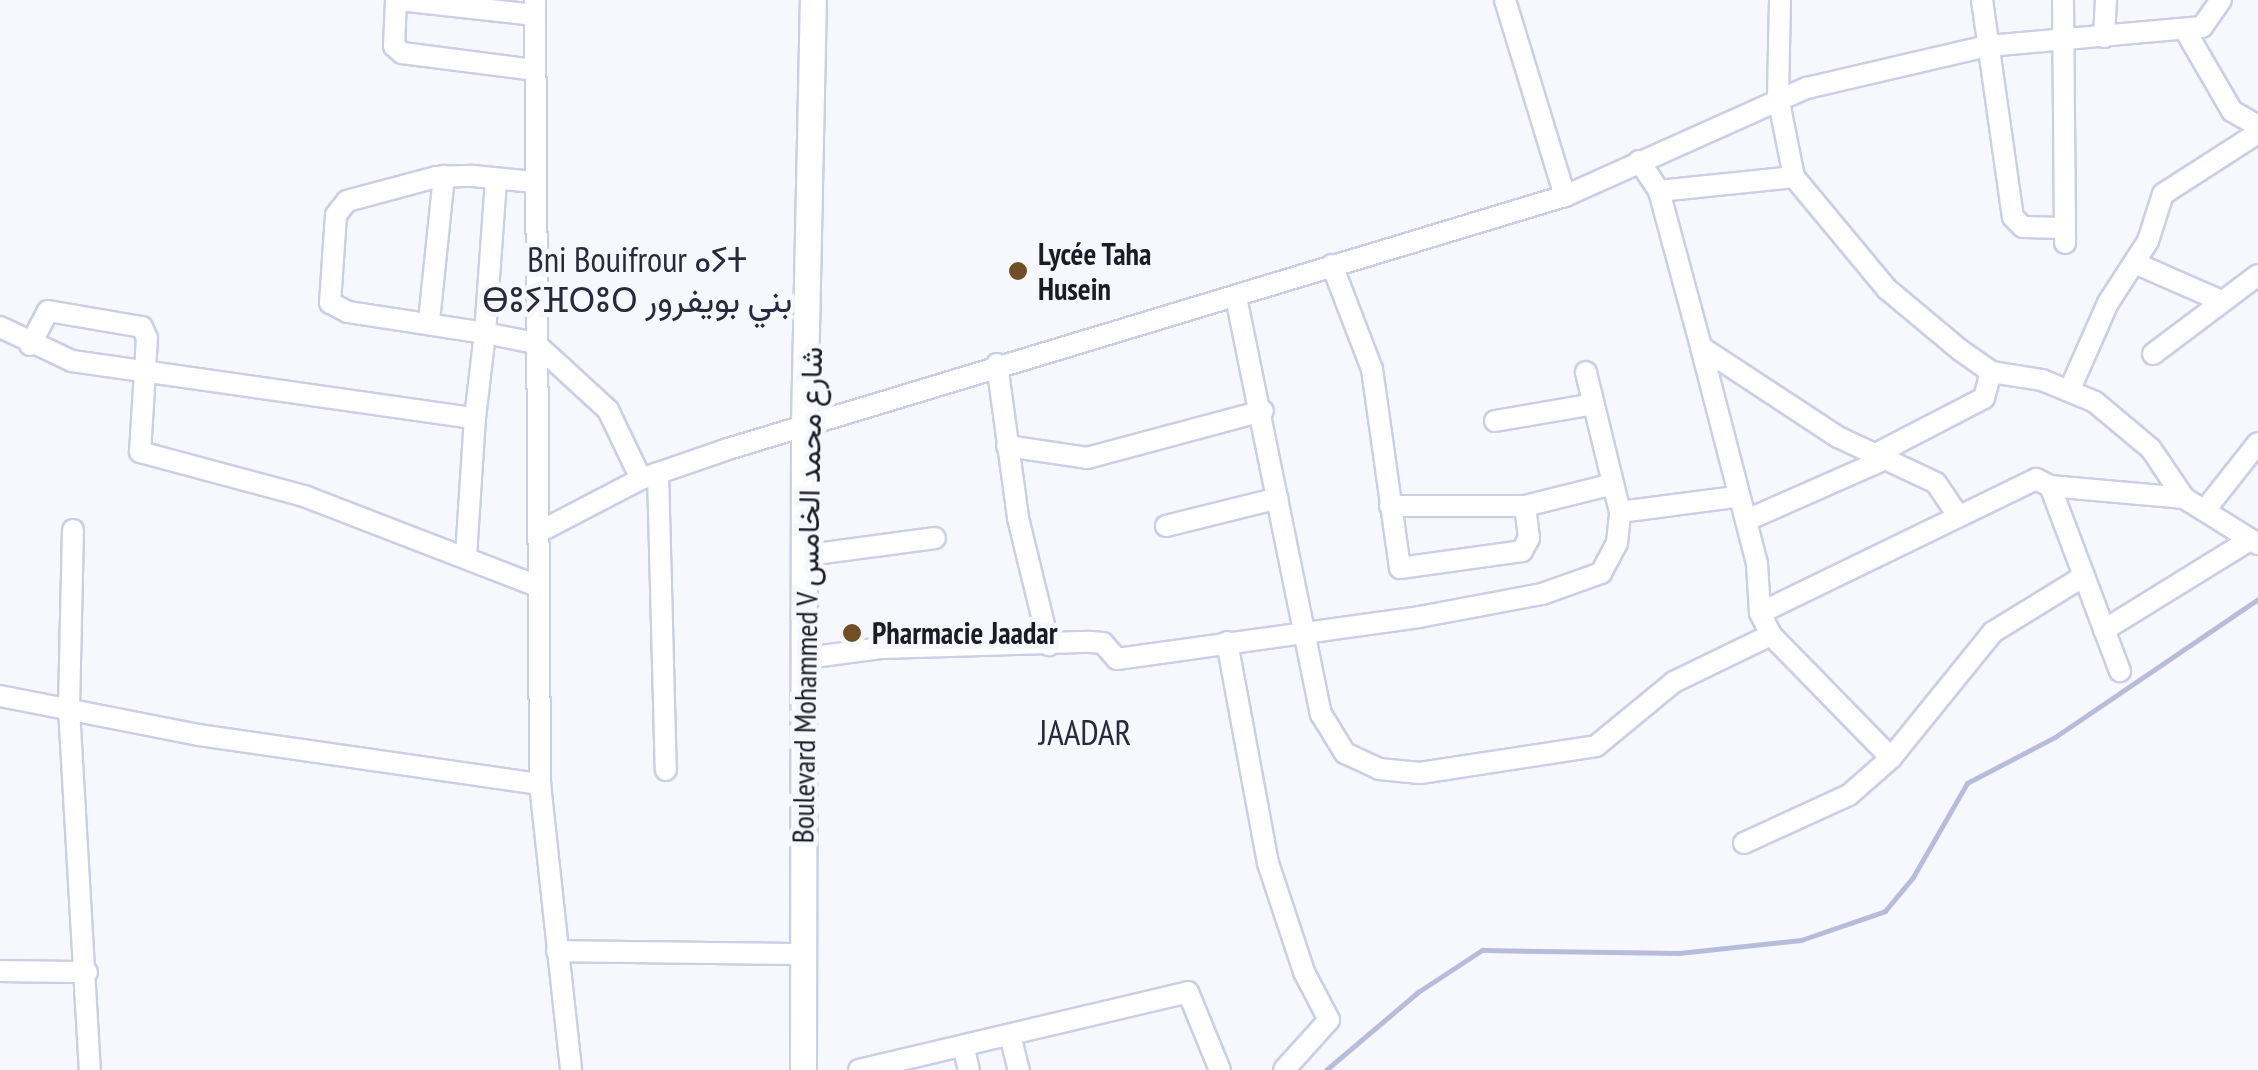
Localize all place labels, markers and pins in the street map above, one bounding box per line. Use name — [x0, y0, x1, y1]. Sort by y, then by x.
place label: Lycée Taha Husein — [1038, 236, 1152, 306]
marker: Lycée Taha Husein — [1007, 260, 1029, 282]
place label: Pharmacie Jaadar — [872, 615, 1057, 651]
marker: Pharmacie Jaadar — [841, 622, 863, 644]

